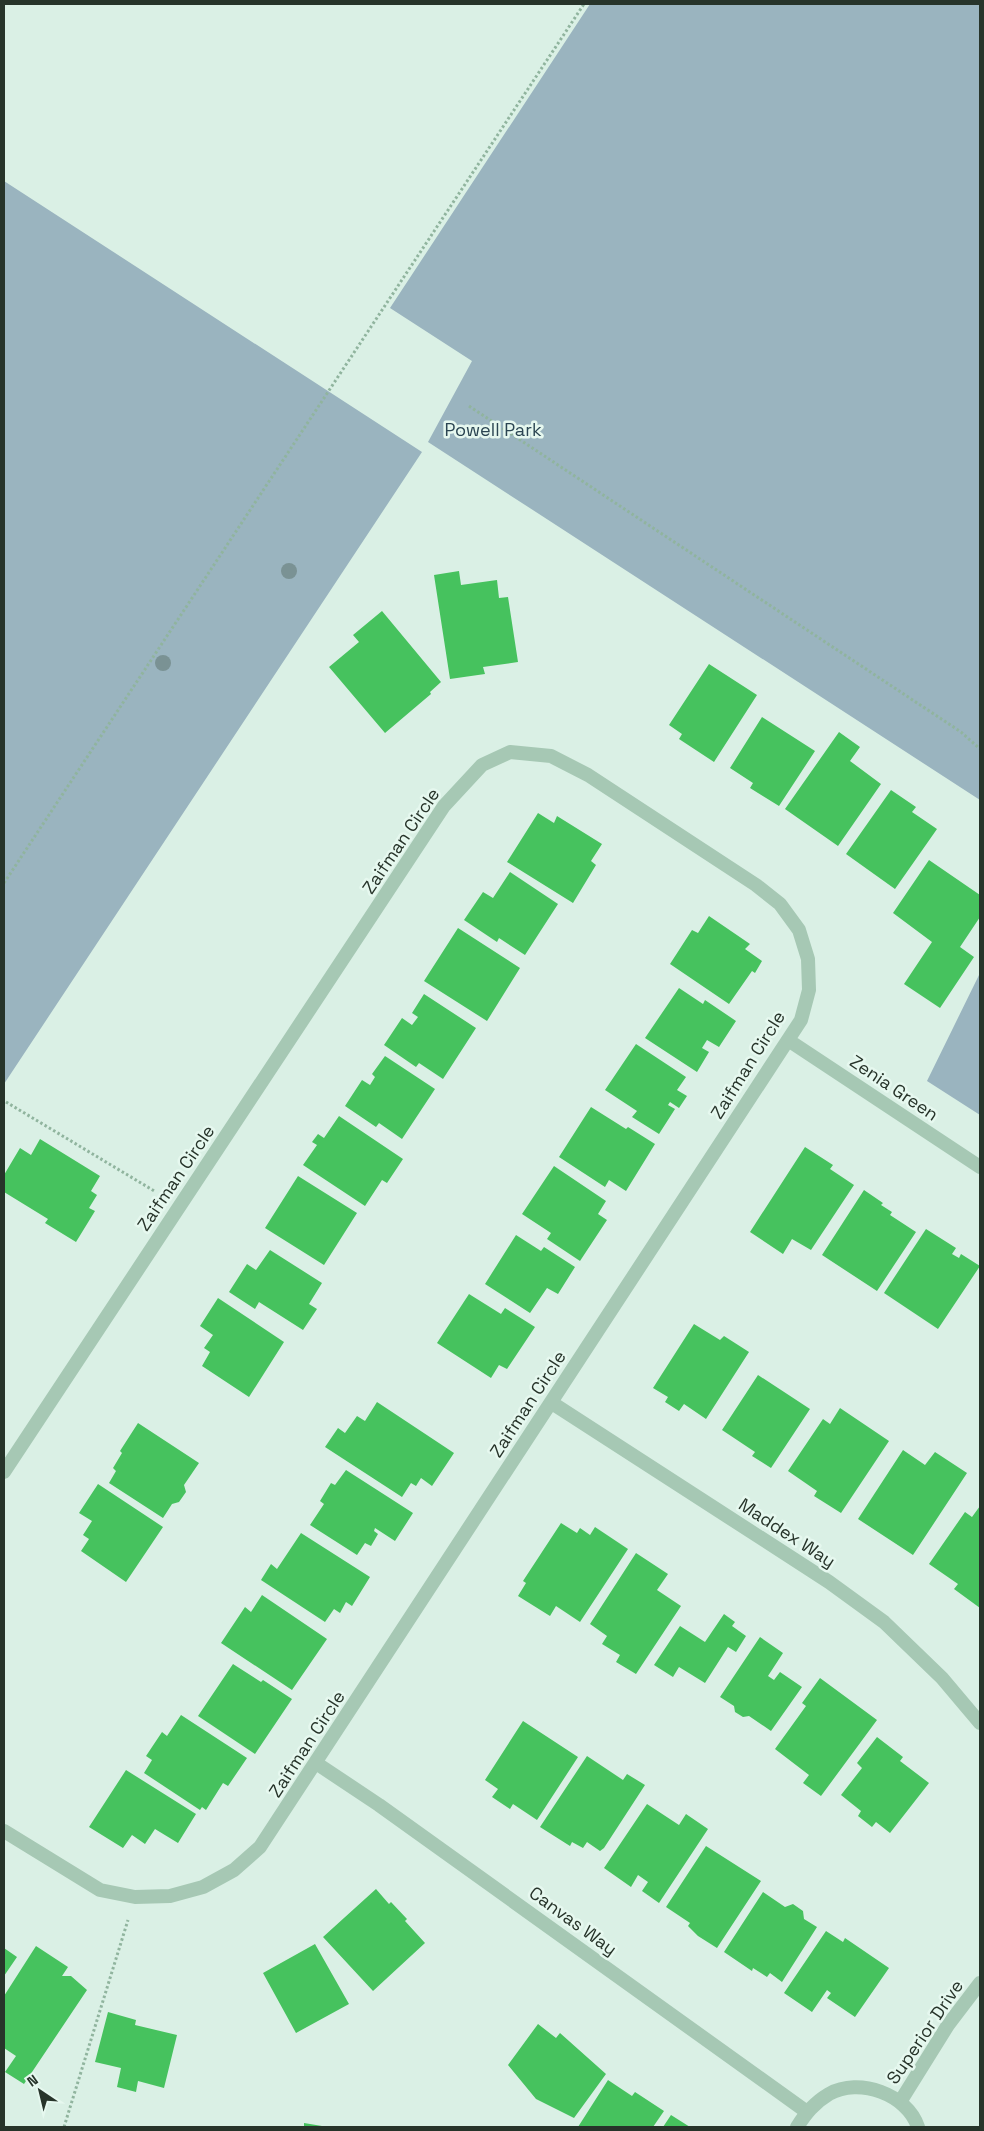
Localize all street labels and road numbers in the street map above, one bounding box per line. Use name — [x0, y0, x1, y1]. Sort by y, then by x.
street label: Zaifman Circle — [357, 783, 444, 898]
street label: Zaifman Circle — [705, 1007, 790, 1123]
street label: Zenia Green — [846, 1050, 943, 1126]
street label: Zaifman Circle — [132, 1120, 219, 1235]
street label: Zaifman Circle — [484, 1346, 571, 1462]
street label: Maddex Way — [735, 1493, 840, 1572]
street label: Zaifman Circle — [263, 1686, 350, 1802]
street label: Canvas Way — [525, 1881, 622, 1960]
street label: Superior Drive — [881, 1975, 968, 2088]

